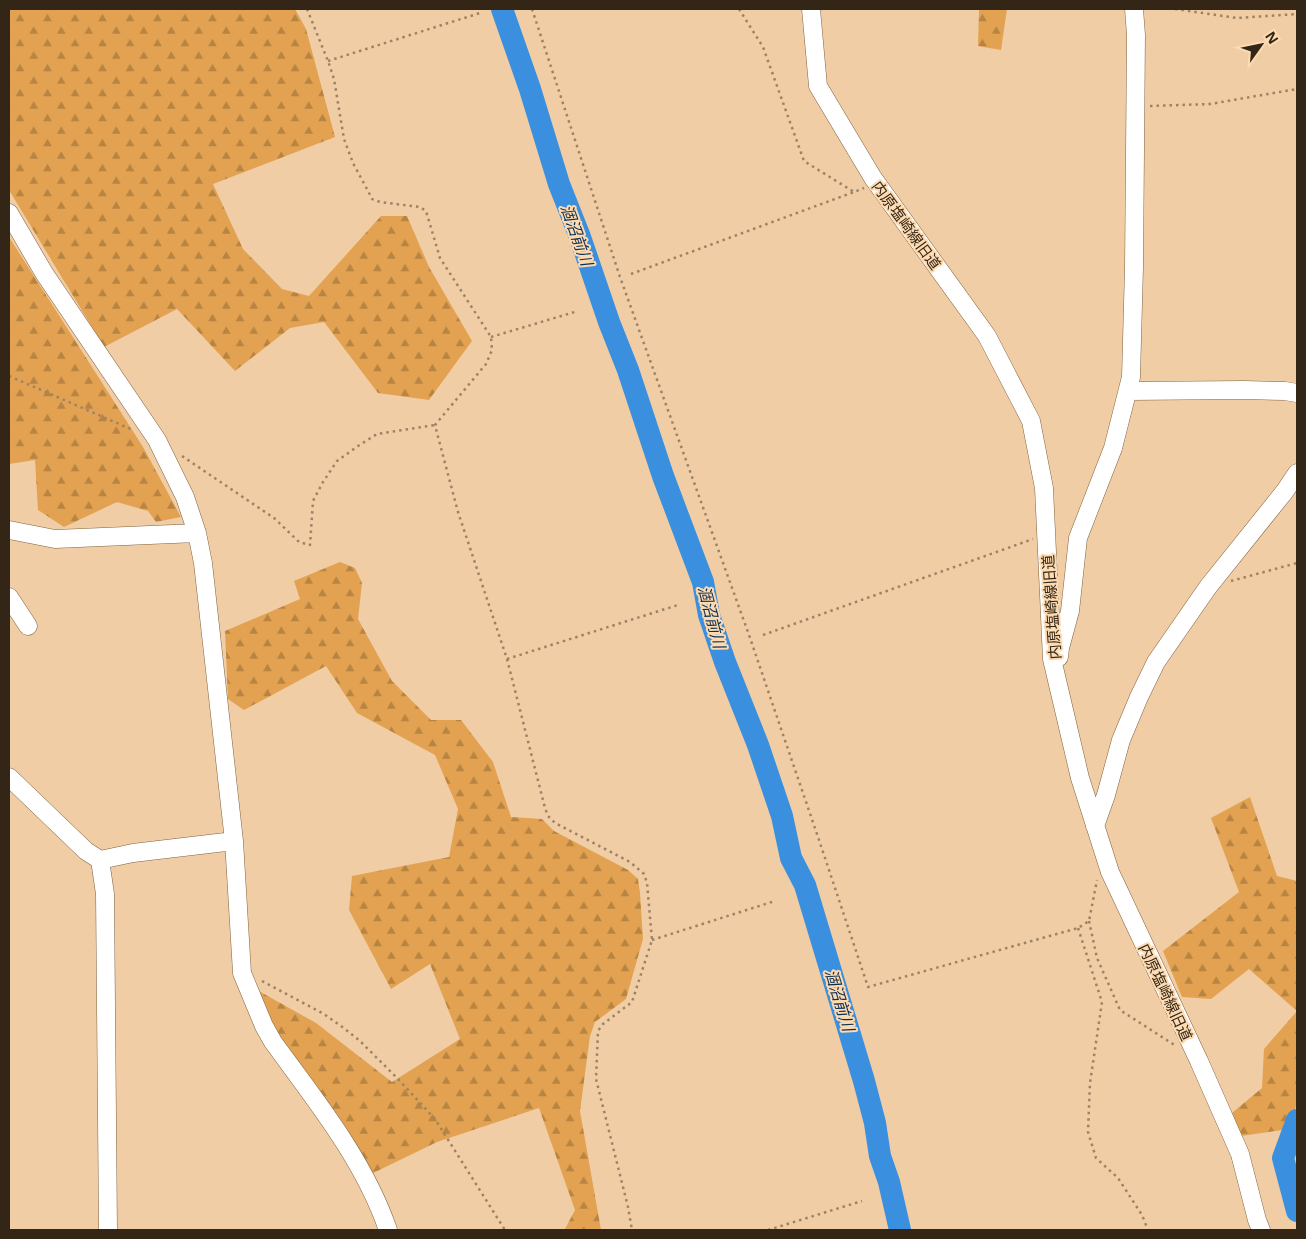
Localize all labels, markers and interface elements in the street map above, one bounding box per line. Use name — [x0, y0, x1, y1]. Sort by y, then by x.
north arrow — [1236, 20, 1286, 70]
text: N — [1261, 28, 1283, 48]
street label: 内原塩崎線旧道 — [868, 177, 946, 273]
water label: 涸沼前川 — [556, 201, 599, 271]
street label: 内原塩崎線旧道 — [1037, 554, 1065, 660]
water label: 涸沼前川 — [693, 583, 731, 653]
street label: 内原塩崎線旧道 — [1135, 940, 1197, 1044]
water label: 涸沼前川 — [820, 966, 860, 1036]

